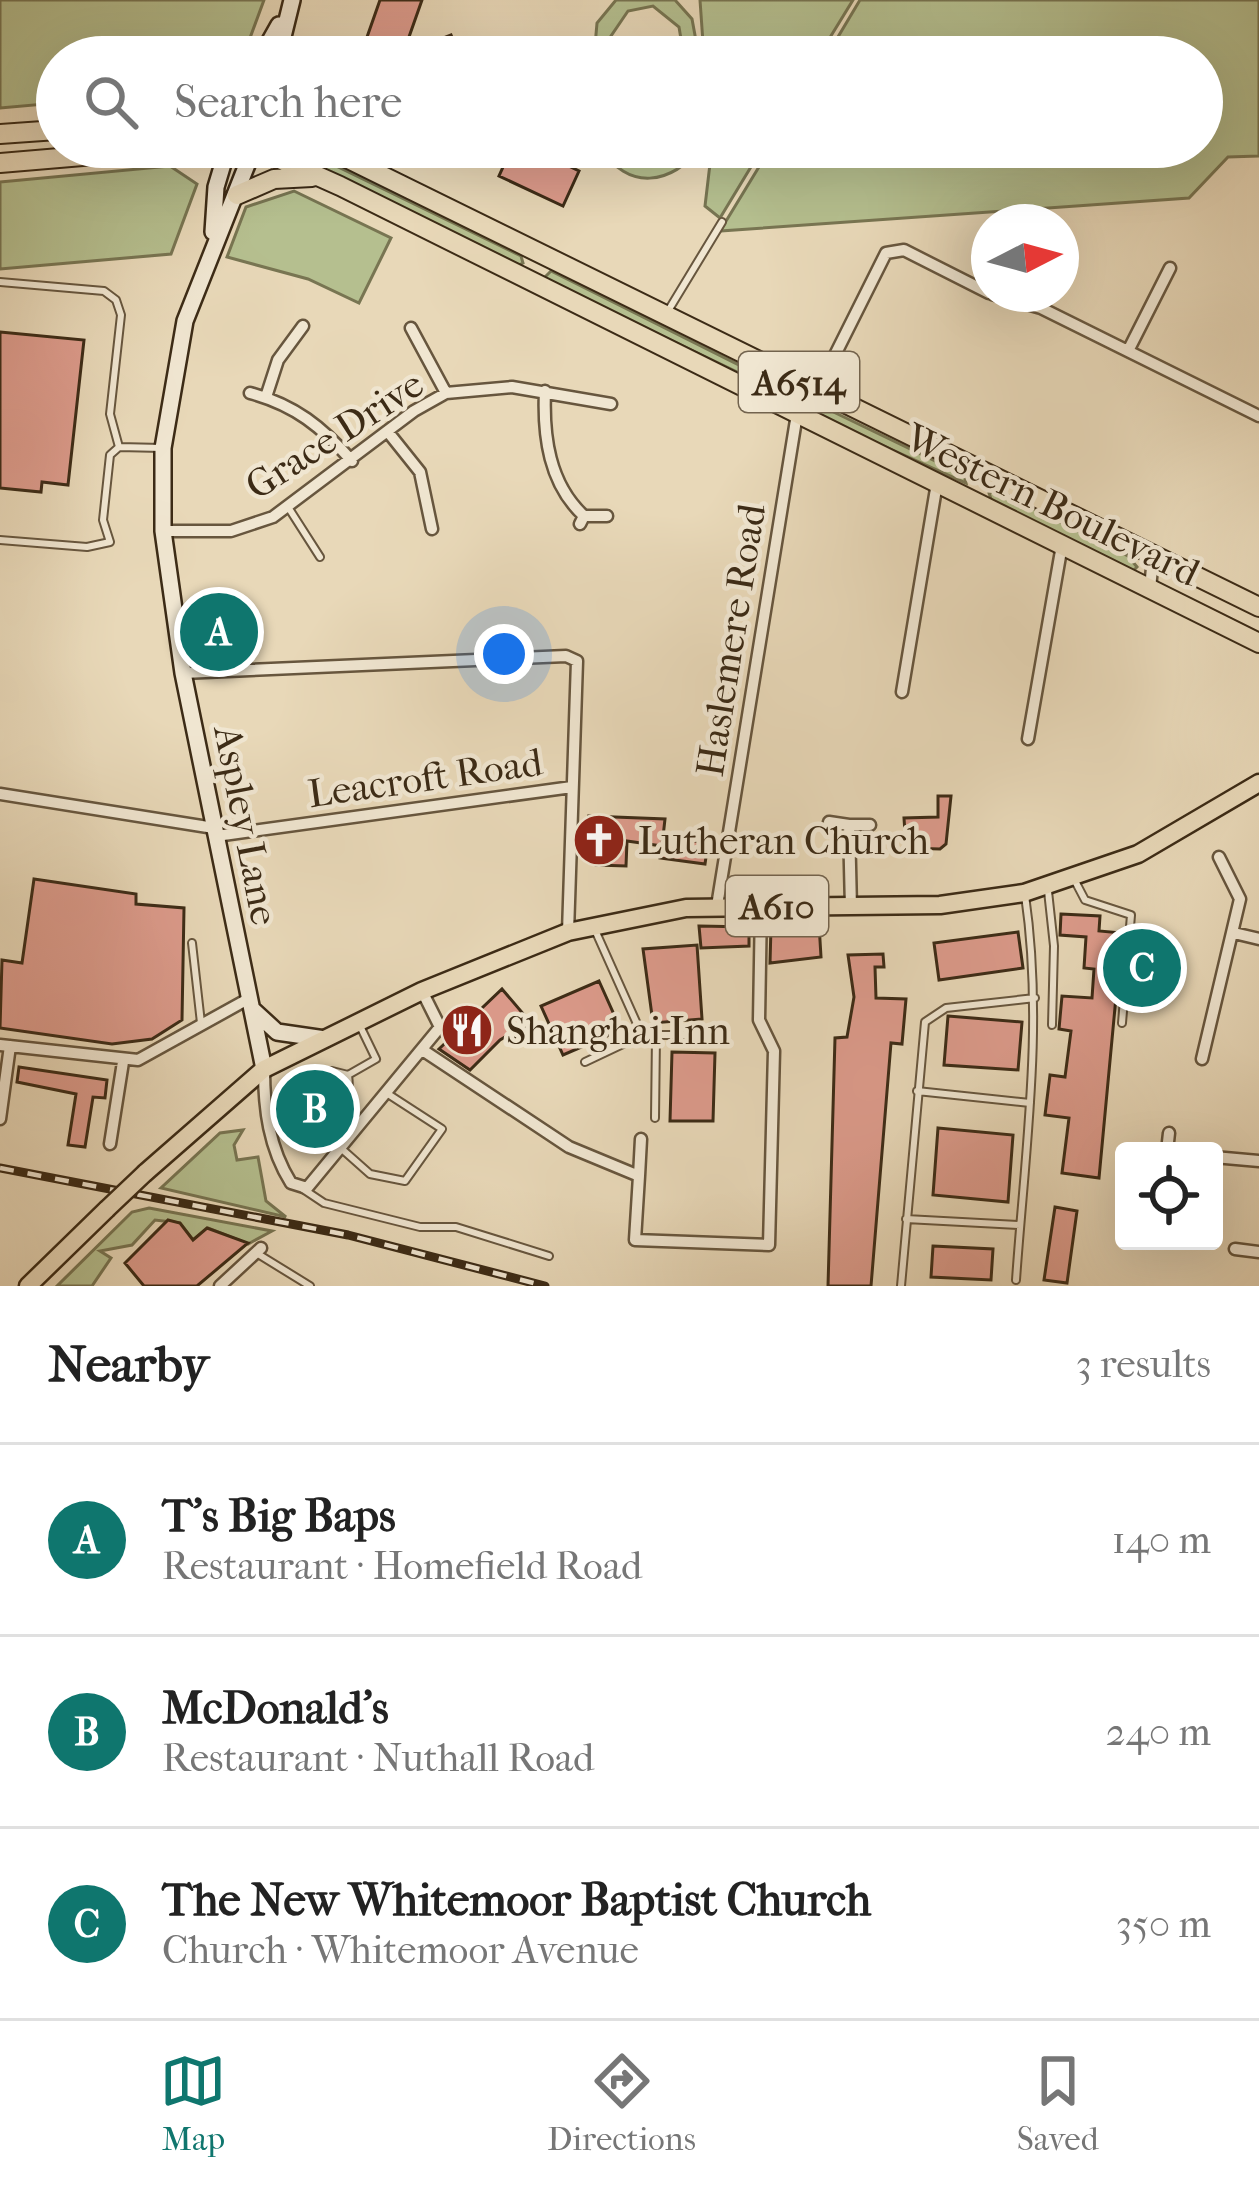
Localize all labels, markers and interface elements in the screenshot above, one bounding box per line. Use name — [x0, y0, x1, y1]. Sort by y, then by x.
search box — [36, 36, 1223, 168]
icon: search — [78, 69, 144, 135]
text: Search here — [174, 76, 402, 129]
north arrow — [971, 204, 1079, 312]
road number: A6514 — [739, 352, 859, 412]
street label: Grace Drive — [237, 360, 432, 509]
street label: Western Boulevard — [897, 413, 1208, 596]
street label: Haslemere Road — [687, 500, 775, 780]
pin: A — [180, 587, 258, 677]
your location — [474, 624, 534, 684]
street label: Aspley Lane — [204, 720, 288, 929]
street label: Leacroft Road — [305, 739, 546, 817]
church icon: Lutheran Church — [571, 812, 627, 868]
place label: Lutheran Church — [638, 818, 929, 864]
road number: A610 — [726, 876, 828, 936]
pin: C — [1103, 923, 1181, 1013]
restaurant icon: Shanghai Inn — [439, 1002, 495, 1058]
place label: Shanghai Inn — [506, 1008, 730, 1054]
pin: B — [276, 1064, 354, 1154]
map controls — [1115, 1142, 1223, 1250]
button: locate — [1115, 1142, 1223, 1250]
text: Nearby — [48, 1334, 209, 1394]
text: 3 results — [1076, 1341, 1211, 1387]
text: T's Big Baps — [162, 1490, 396, 1543]
text: A — [74, 1517, 100, 1563]
text: 140 m — [1112, 1517, 1211, 1563]
text: Restaurant · Homefield Road — [162, 1543, 642, 1589]
text: McDonald's — [162, 1682, 389, 1735]
text: B — [74, 1709, 100, 1755]
text: 240 m — [1106, 1709, 1211, 1755]
text: Restaurant · Nuthall Road — [162, 1735, 594, 1781]
text: The New Whitemoor Baptist Church — [162, 1874, 871, 1927]
text: C — [74, 1901, 100, 1947]
text: 350 m — [1116, 1901, 1211, 1947]
text: Church · Whitemoor Avenue — [162, 1927, 639, 1973]
tab: Map — [160, 2048, 226, 2159]
tab: Directions — [547, 2048, 696, 2159]
tab: Saved — [1017, 2048, 1099, 2159]

